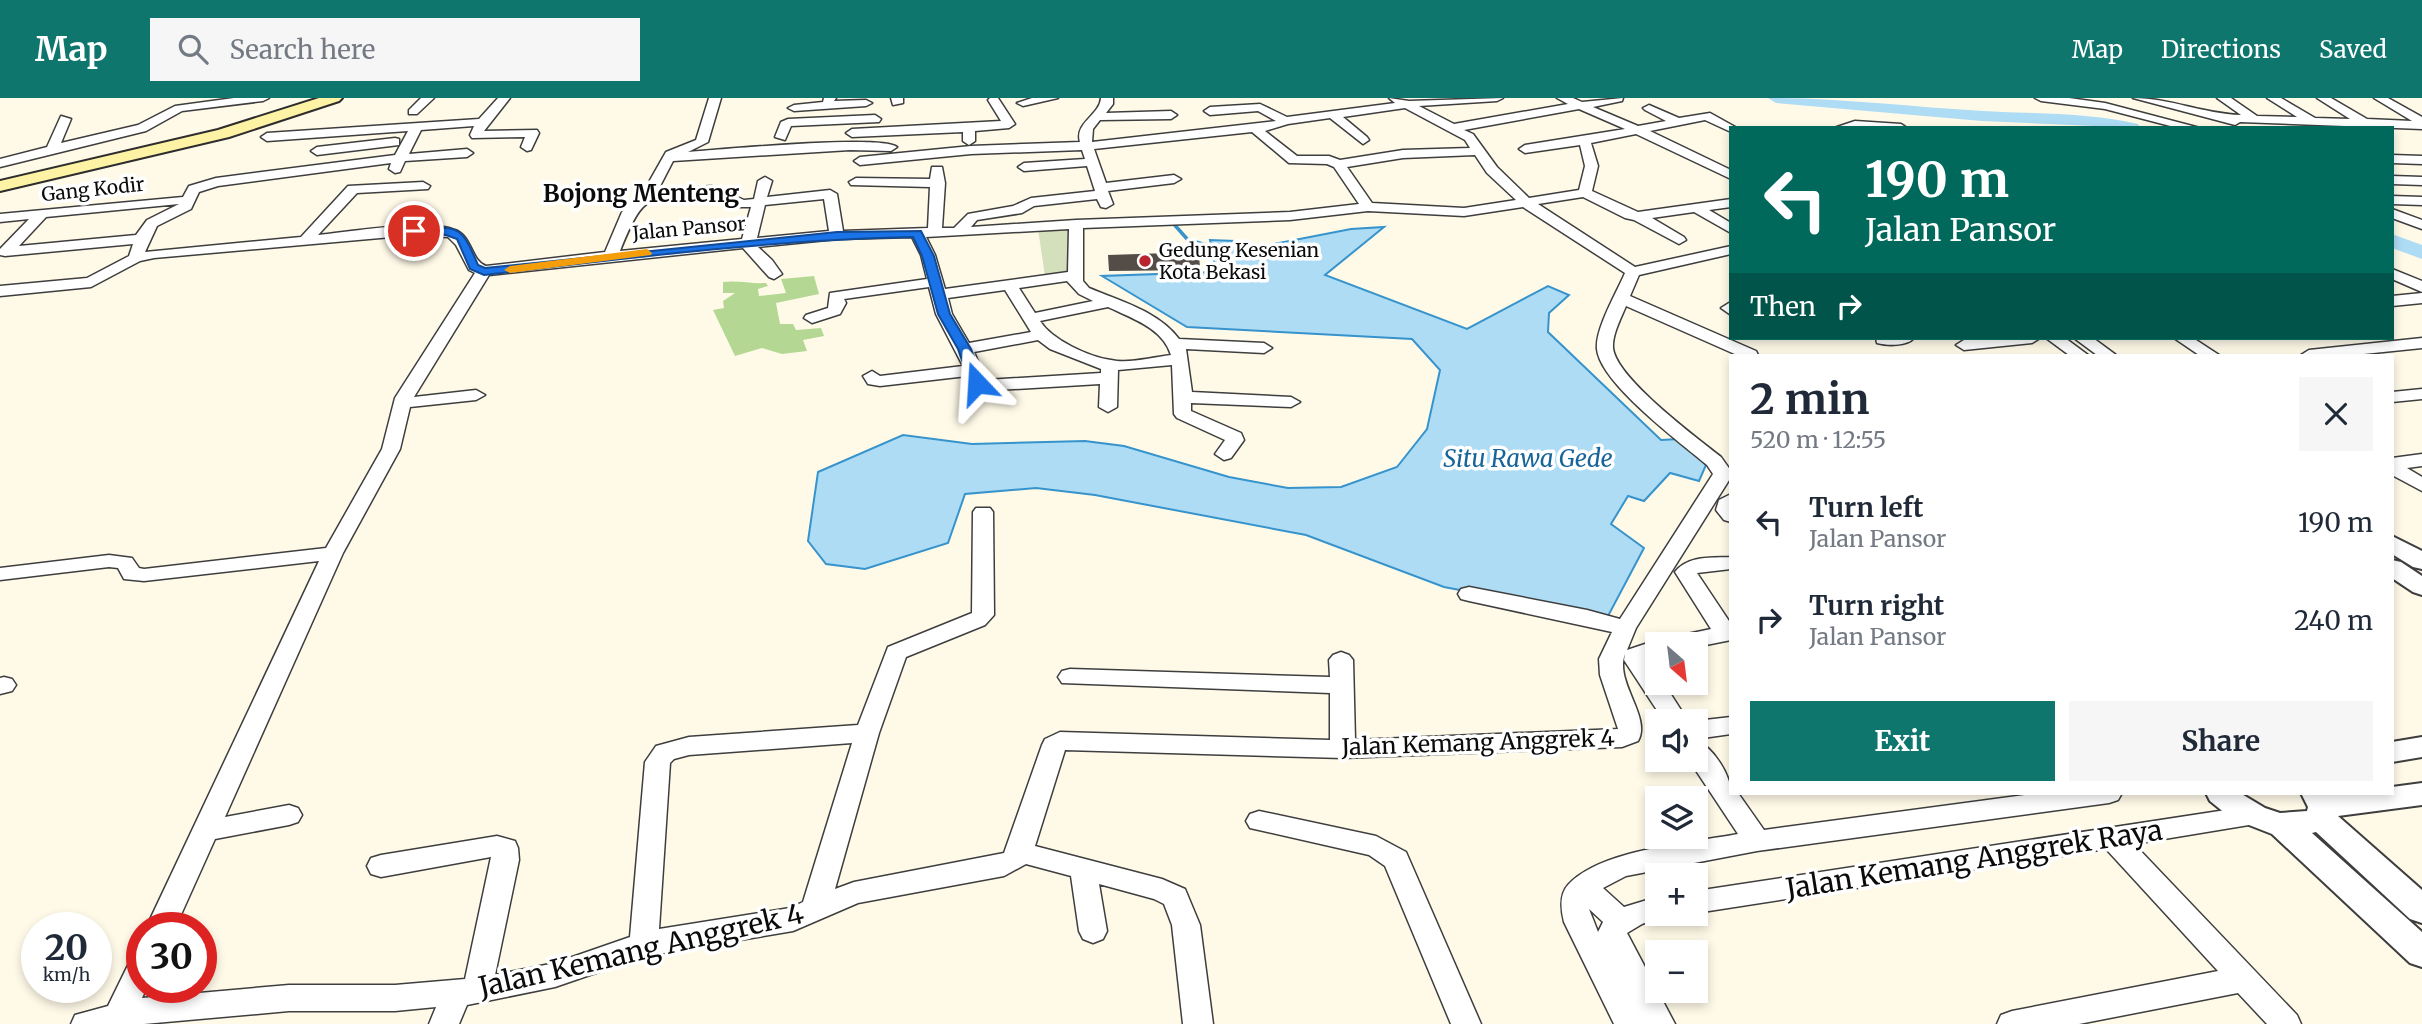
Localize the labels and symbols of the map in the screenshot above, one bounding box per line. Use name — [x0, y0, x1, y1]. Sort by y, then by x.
street label: Gang Kodir — [40, 172, 146, 206]
district label: Bojong Menteng — [543, 178, 739, 209]
pin — [384, 201, 444, 261]
street label: Jalan Pansor — [630, 211, 747, 245]
place label: Gedung Kesenian Kota Bekasi — [1159, 238, 1320, 284]
marker: Gedung Kesenian Kota Bekasi — [1137, 253, 1153, 269]
position arrow — [940, 346, 1014, 420]
water label: Situ Rawa Gede — [1443, 443, 1613, 474]
north arrow — [1645, 632, 1708, 695]
street label: Jalan Kemang Anggrek 4 — [1340, 723, 1615, 761]
street label: Jalan Kemang Anggrek Raya — [1782, 811, 2165, 907]
street label: Jalan Kemang Anggrek 4 — [474, 895, 807, 1005]
speed limit sign: 30 — [126, 912, 217, 1003]

